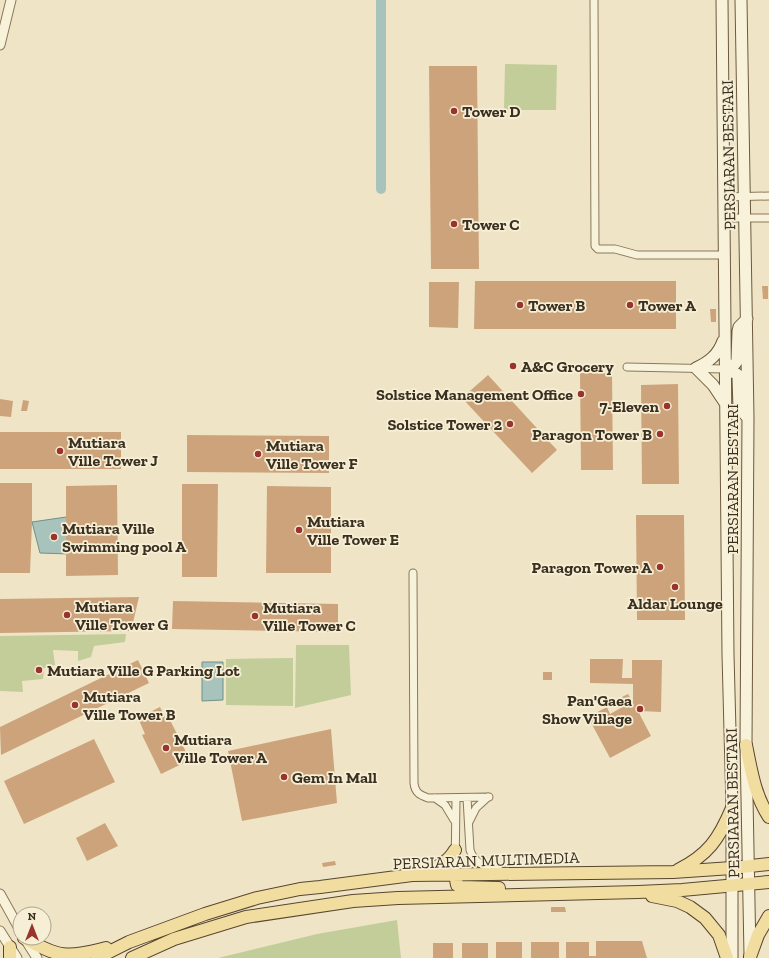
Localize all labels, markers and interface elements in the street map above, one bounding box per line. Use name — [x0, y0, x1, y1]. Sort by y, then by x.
street label: PERSIARAN BESTARI — [718, 80, 739, 230]
place label: Tower D — [462, 102, 521, 121]
marker: Tower D — [449, 106, 459, 116]
place label: Tower C — [462, 215, 520, 234]
marker: Tower C — [449, 219, 459, 229]
place label: Tower B — [528, 296, 585, 315]
place label: Tower A — [638, 296, 696, 315]
marker: Tower B — [515, 300, 525, 310]
marker: Tower A — [625, 300, 635, 310]
place label: A&C Grocery — [521, 357, 614, 376]
marker: A&C Grocery — [508, 361, 518, 371]
place label: Solstice Management Office — [376, 385, 573, 404]
marker: Solstice Management Office — [576, 389, 586, 399]
place label: 7-Eleven — [600, 397, 659, 416]
marker: 7-Eleven — [662, 401, 672, 411]
street label: PERSIARAN BESTARI — [723, 404, 742, 554]
place label: Solstice Tower 2 — [387, 415, 502, 434]
marker: Solstice Tower 2 — [505, 419, 515, 429]
place label: Paragon Tower B — [532, 425, 652, 444]
marker: Paragon Tower B — [655, 429, 665, 439]
place label: Mutiara Ville Tower J — [68, 433, 158, 470]
place label: Mutiara Ville Tower F — [266, 436, 358, 473]
marker: Mutiara Ville Tower J — [55, 446, 65, 456]
marker: Mutiara Ville Tower F — [253, 449, 263, 459]
place label: Mutiara Ville Tower E — [307, 512, 399, 549]
place label: Mutiara Ville Swimming pool A — [62, 519, 186, 556]
marker: Mutiara Ville Tower E — [294, 525, 304, 535]
marker: Mutiara Ville Swimming pool A — [49, 532, 59, 542]
place label: Paragon Tower A — [531, 558, 652, 577]
marker: Paragon Tower A — [655, 562, 665, 572]
marker: Aldar Lounge — [670, 582, 680, 592]
place label: Aldar Lounge — [627, 594, 723, 613]
place label: Mutiara Ville Tower G — [75, 597, 169, 634]
place label: Mutiara Ville Tower C — [263, 598, 356, 635]
marker: Mutiara Ville Tower G — [62, 610, 72, 620]
marker: Mutiara Ville Tower C — [250, 611, 260, 621]
place label: Mutiara Ville G Parking Lot — [47, 661, 240, 680]
marker: Mutiara Ville G Parking Lot — [34, 665, 44, 675]
place label: Mutiara Ville Tower B — [83, 687, 176, 724]
place label: Pan'Gaea Show Village — [542, 691, 632, 728]
marker: Mutiara Ville Tower B — [70, 700, 80, 710]
marker: Pan'Gaea Show Village — [635, 704, 645, 714]
street label: PERSIARAN BESTARI — [722, 728, 743, 878]
place label: Mutiara Ville Tower A — [174, 730, 267, 767]
marker: Mutiara Ville Tower A — [161, 743, 171, 753]
place label: Gem In Mall — [292, 768, 378, 787]
marker: Gem In Mall — [279, 772, 289, 782]
street label: PERSIARAN MULTIMEDIA — [392, 848, 580, 873]
north arrow — [12, 906, 52, 946]
text: N — [28, 910, 37, 923]

